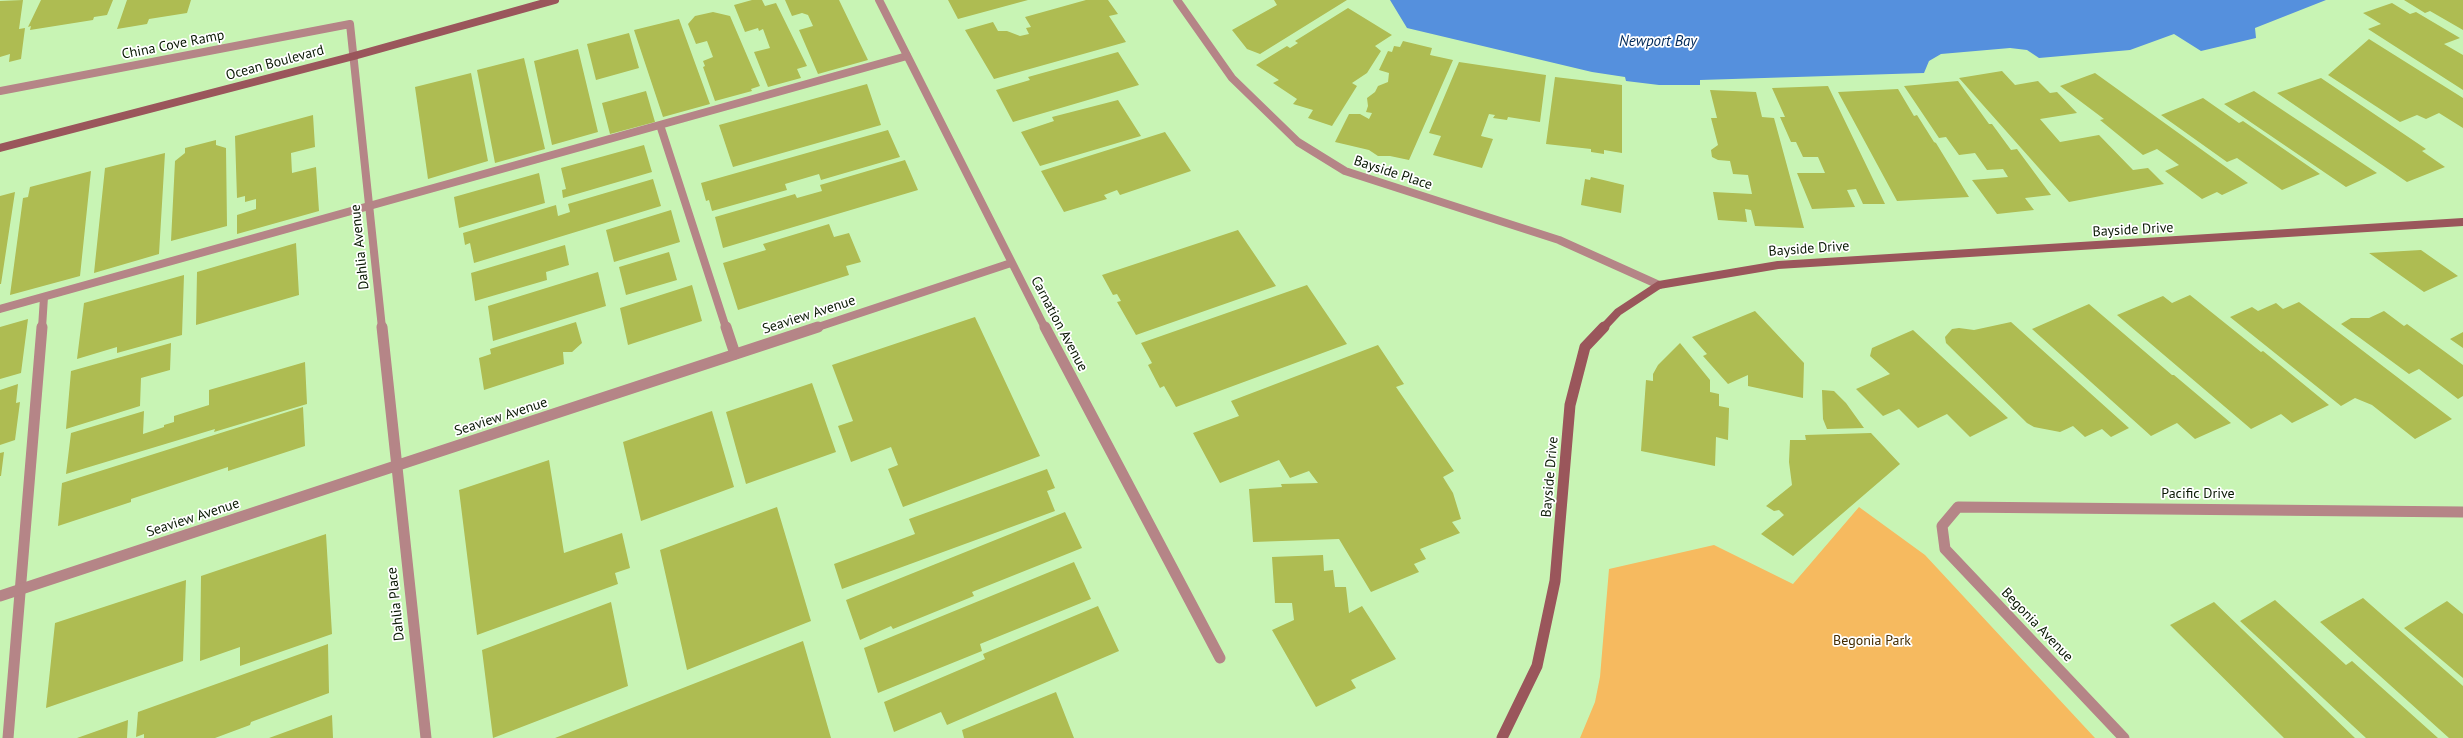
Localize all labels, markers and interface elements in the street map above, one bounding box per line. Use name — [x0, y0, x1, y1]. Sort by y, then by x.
street label: China Cove Ramp — [120, 27, 226, 63]
water label: Newport Bay — [1619, 33, 1697, 51]
street label: Ocean Boulevard — [224, 42, 326, 84]
street label: Bayside Place — [1352, 152, 1434, 194]
street label: Dahlia Avenue — [347, 203, 373, 291]
street label: Bayside Drive — [2092, 219, 2174, 241]
street label: Bayside Drive — [1768, 238, 1850, 260]
street label: Carnation Avenue — [1027, 274, 1091, 374]
street label: Seaview Avenue — [760, 292, 858, 338]
street label: Seaview Avenue — [452, 394, 550, 440]
street label: Bayside Drive — [1538, 436, 1562, 518]
street label: Pacific Drive — [2161, 486, 2235, 502]
street label: Seaview Avenue — [144, 495, 242, 541]
street label: Dahlia Place — [384, 566, 408, 642]
street label: Begonia Avenue — [1998, 585, 2076, 665]
park label: Begonia Park — [1833, 633, 1911, 649]

